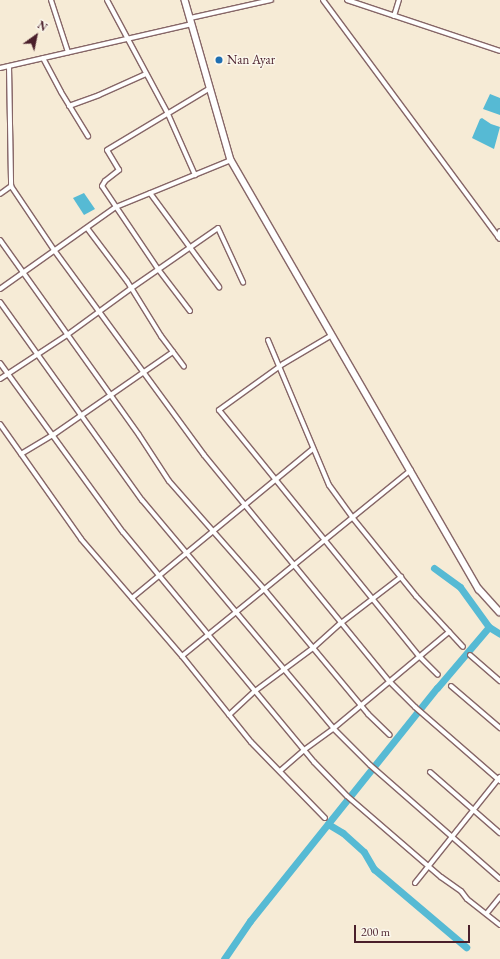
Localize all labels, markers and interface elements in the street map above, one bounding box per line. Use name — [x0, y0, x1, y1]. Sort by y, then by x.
north arrow — [16, 16, 56, 56]
text: N — [35, 18, 50, 34]
place label: Nan Ayar — [227, 52, 275, 68]
marker: Nan Ayar — [214, 55, 224, 65]
scale bar — [356, 917, 472, 943]
text: 200 m — [361, 924, 390, 940]

